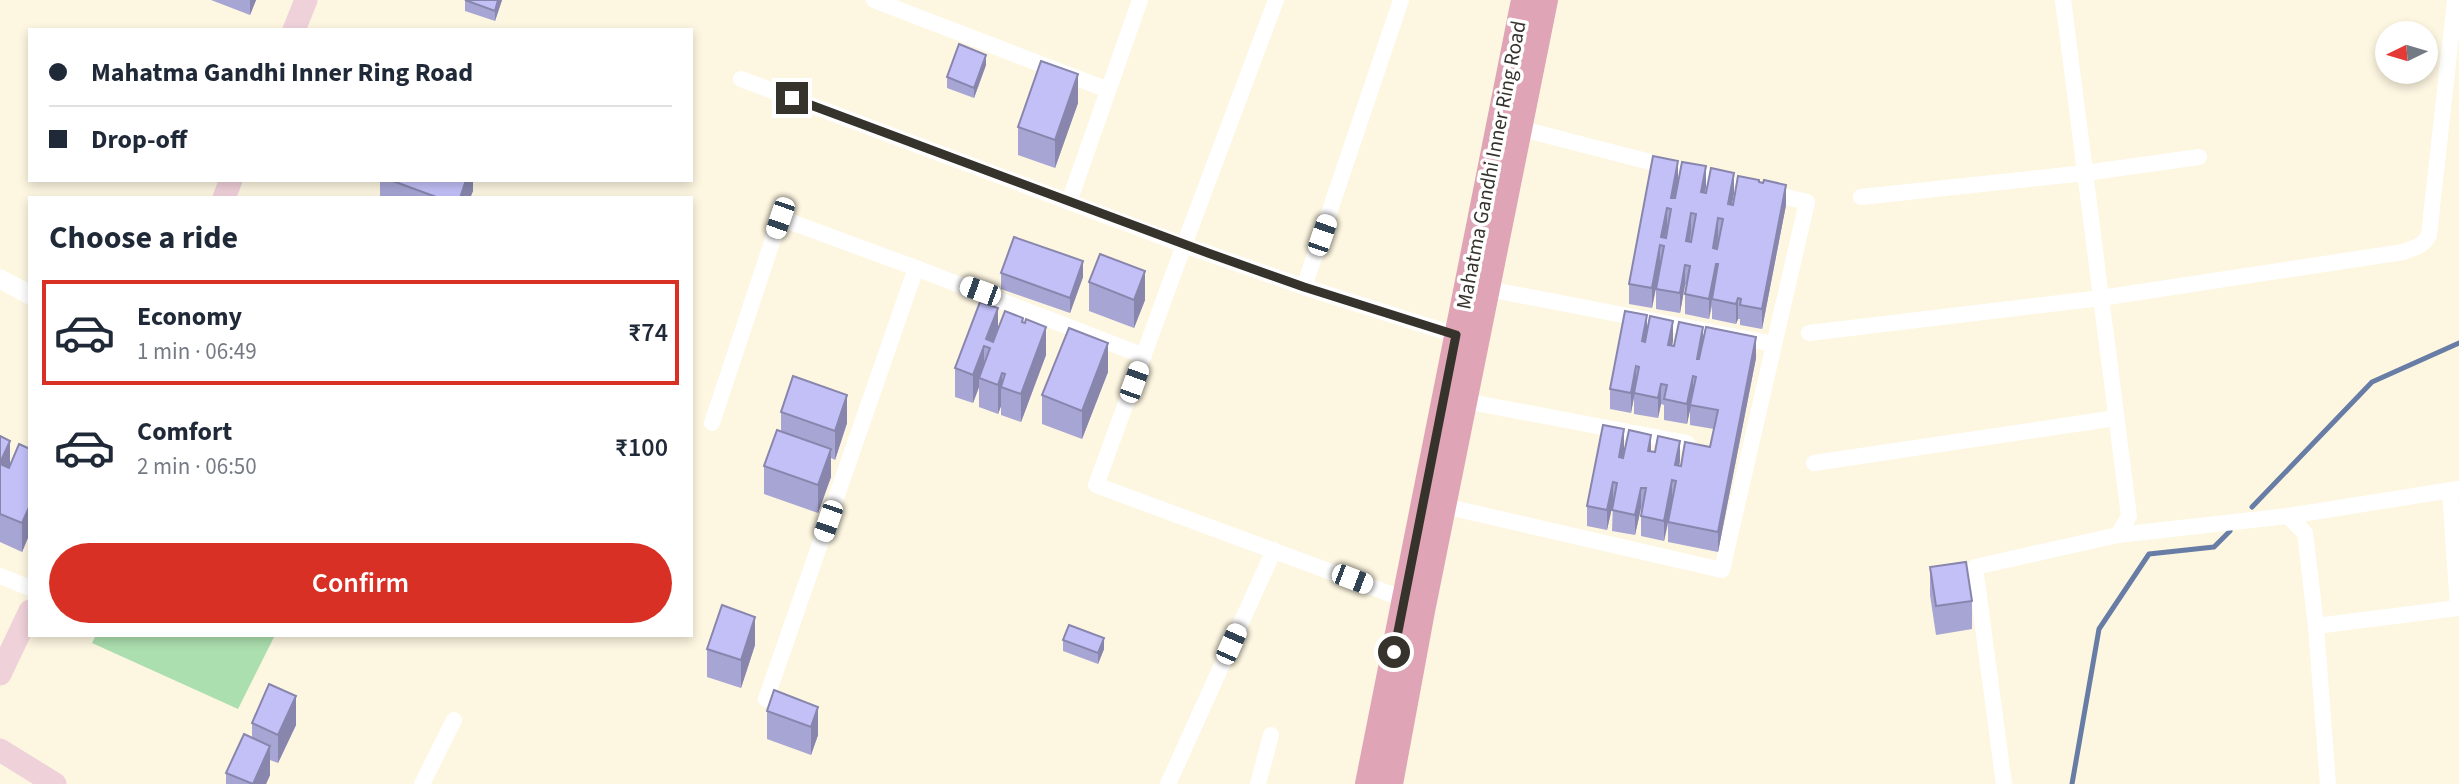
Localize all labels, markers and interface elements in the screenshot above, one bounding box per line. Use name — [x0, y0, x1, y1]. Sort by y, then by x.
street label: Mahatma Gandhi Inner Ring Road — [1448, 18, 1534, 312]
north arrow — [2375, 21, 2438, 84]
map controls — [2375, 21, 2438, 84]
text: Mahatma Gandhi Inner Ring Road — [91, 54, 473, 91]
route end — [776, 82, 808, 114]
text: Drop-off — [91, 121, 187, 158]
car — [764, 195, 797, 241]
car — [1306, 212, 1339, 258]
text: Choose a ride — [49, 215, 238, 261]
car — [957, 274, 1004, 308]
text: Economy — [137, 298, 242, 335]
icon: car — [53, 301, 116, 364]
text: ₹74 — [628, 314, 668, 351]
text: 1 min · 06:49 — [137, 335, 257, 368]
car — [1117, 359, 1152, 405]
text: Comfort — [137, 413, 232, 450]
icon: car — [53, 416, 116, 479]
text: ₹100 — [615, 429, 668, 466]
text: 2 min · 06:50 — [137, 450, 257, 483]
car — [812, 498, 845, 544]
button: Confirm — [49, 543, 672, 623]
car — [1329, 562, 1376, 596]
car — [1213, 621, 1250, 667]
route start — [1378, 636, 1410, 668]

